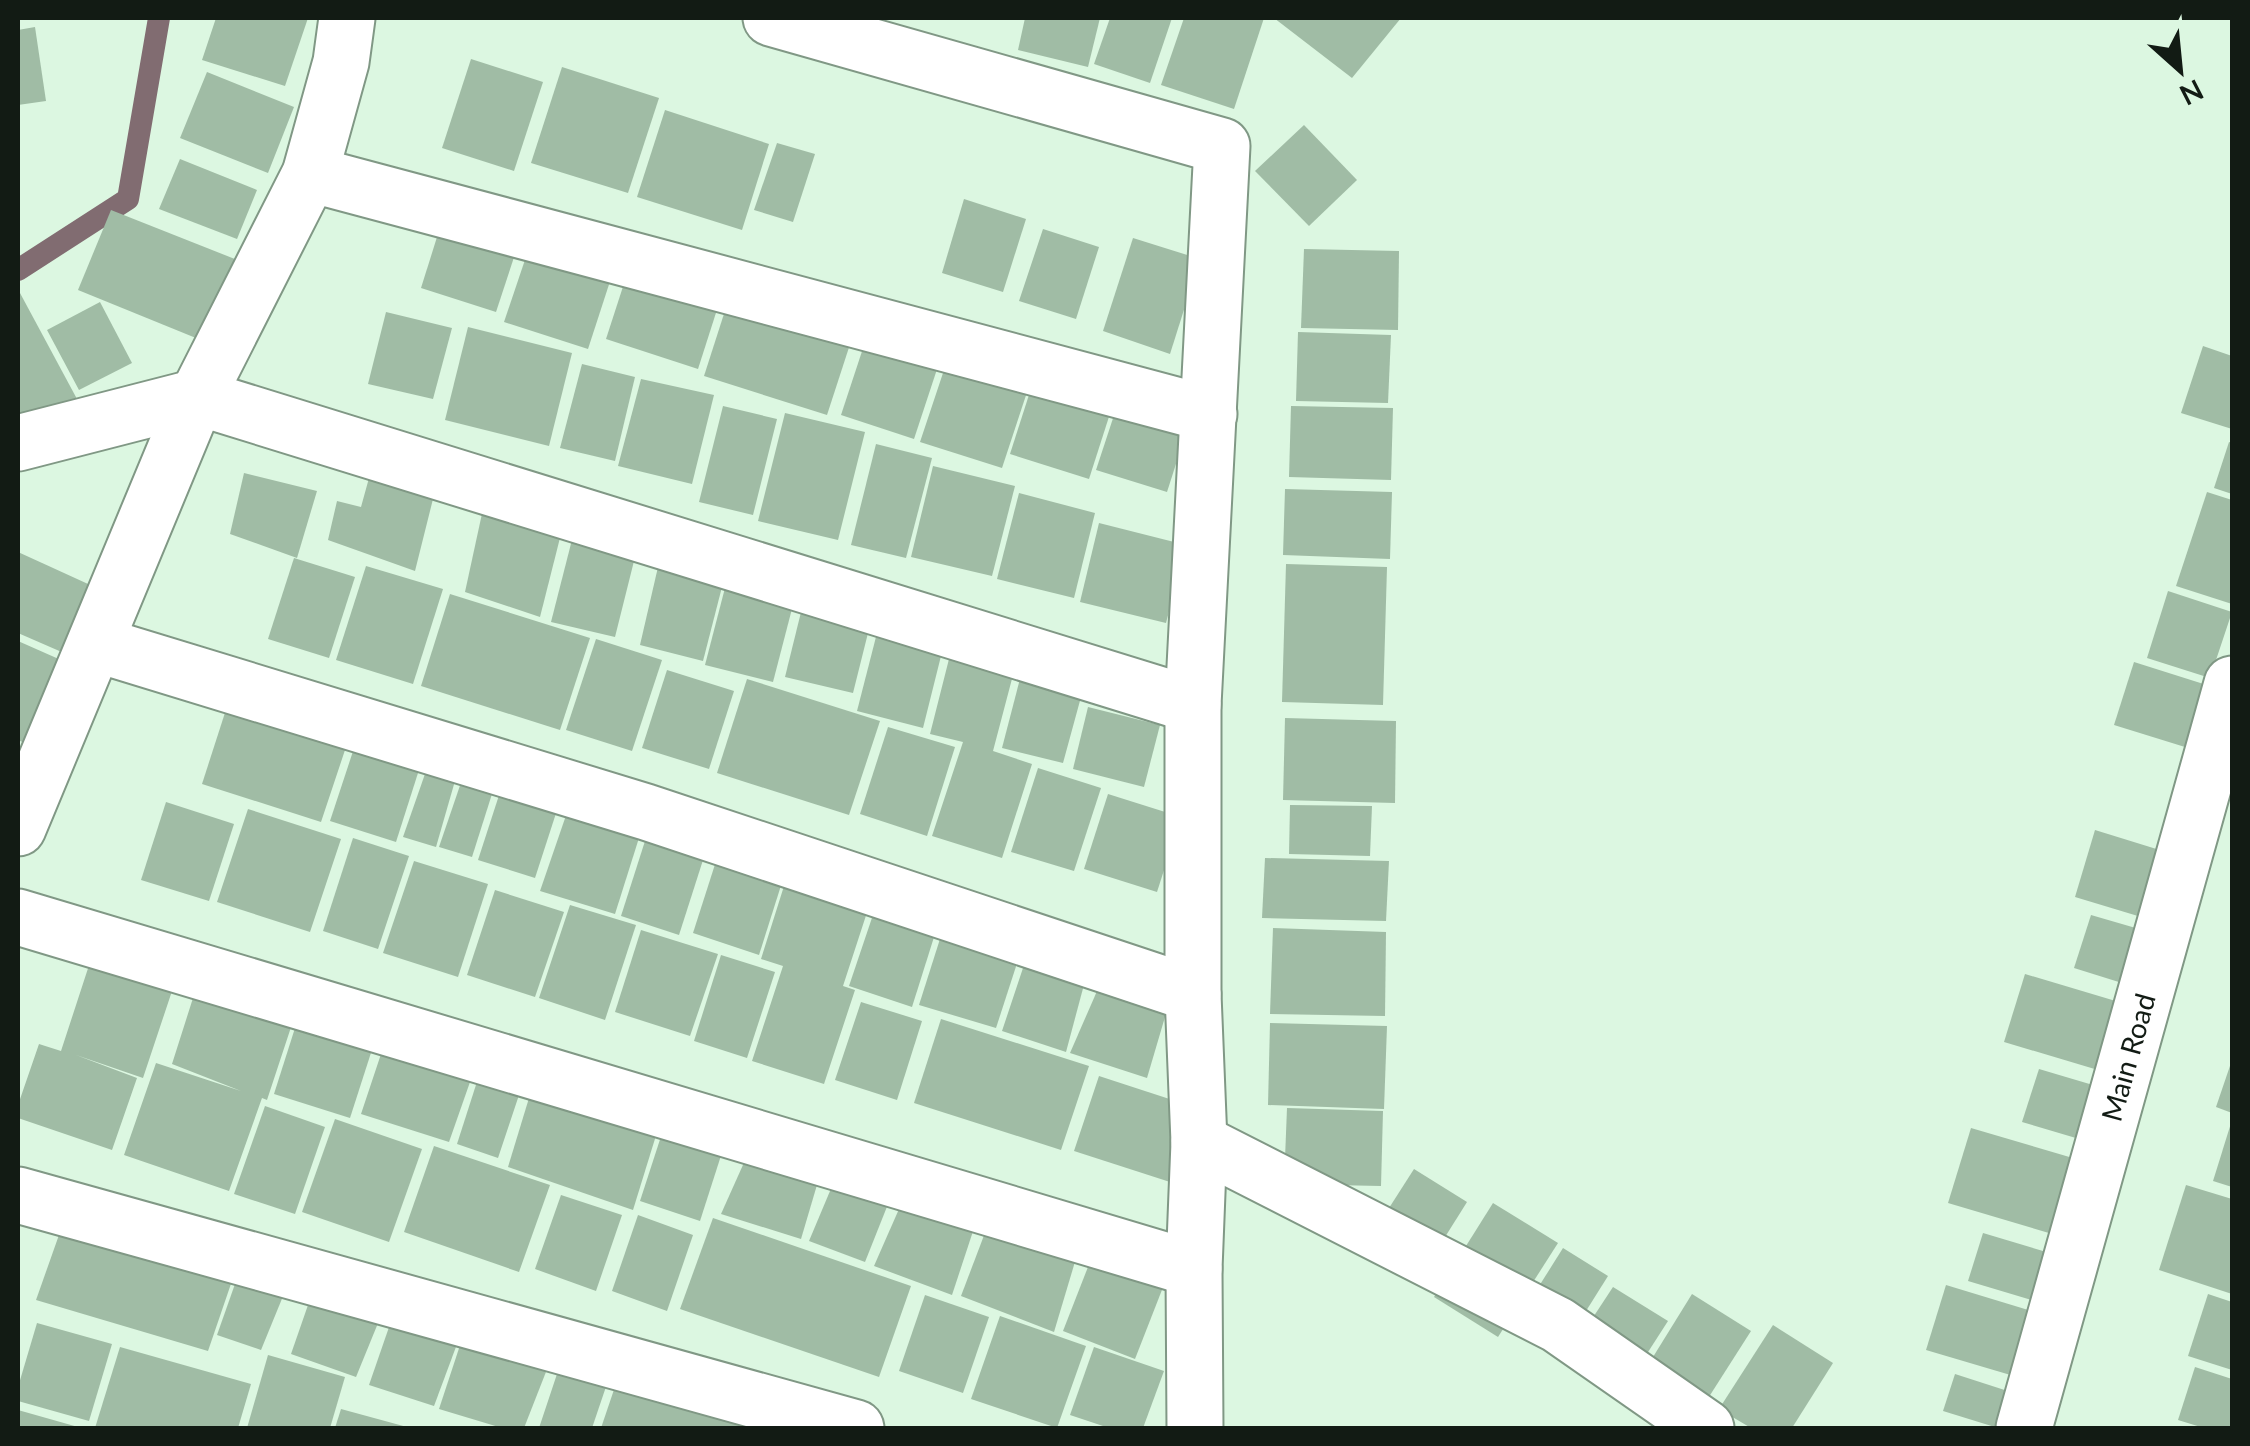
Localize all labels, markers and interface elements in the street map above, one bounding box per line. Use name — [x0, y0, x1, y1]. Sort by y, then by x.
north arrow — [2130, 20, 2230, 120]
text: N — [2174, 73, 2209, 113]
street label: Main Road — [2094, 989, 2162, 1125]

